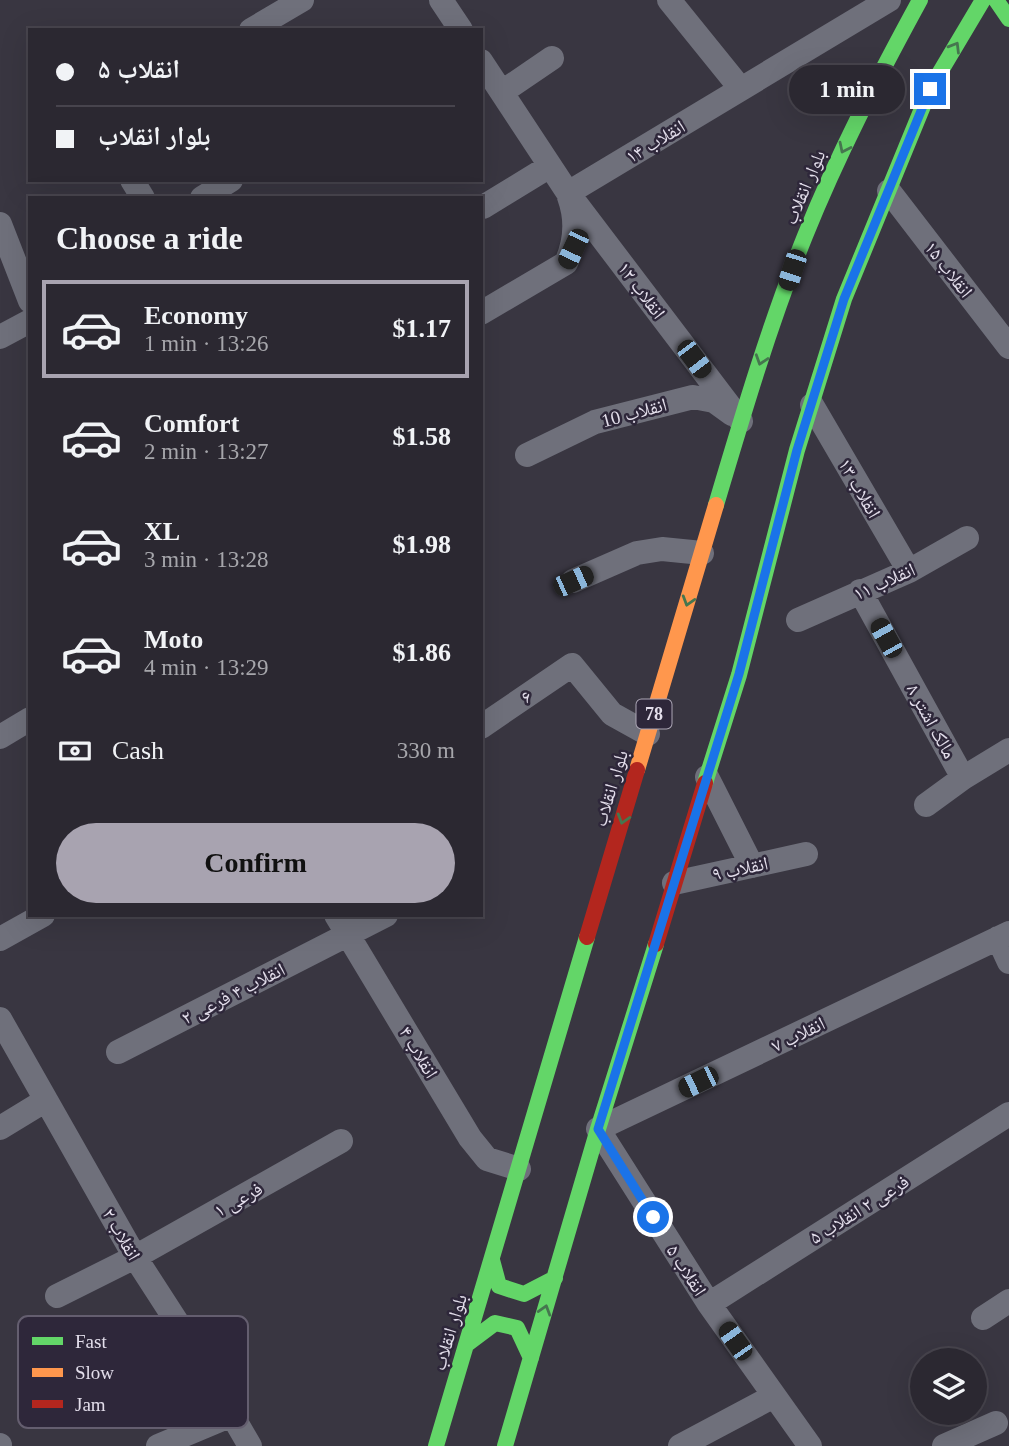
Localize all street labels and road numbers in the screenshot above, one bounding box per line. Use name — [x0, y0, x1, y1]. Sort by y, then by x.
street label: انقلاب ۱۴ — [622, 116, 689, 168]
street label: بلوار انقلاب — [779, 147, 830, 228]
street label: انقلاب ۱۵ — [920, 237, 977, 302]
street label: انقلاب ۱۲ — [613, 258, 670, 323]
street label: انقلاب 10 — [599, 394, 669, 432]
street label: انقلاب ۱۳ — [834, 455, 885, 522]
street label: انقلاب ۱۱ — [850, 559, 918, 605]
street label: مالک اشتر ۸ — [902, 680, 961, 763]
street label: ۶ — [517, 685, 536, 707]
road number: 78 — [636, 700, 672, 728]
street label: بلوار انقلاب — [589, 747, 633, 829]
street label: انقلاب ۹ — [710, 852, 770, 885]
street label: انقلاب ۴ فرعی ۲ — [178, 958, 289, 1029]
street label: انقلاب ۷ — [768, 1013, 829, 1057]
street label: انقلاب ۴ — [394, 1023, 442, 1082]
street label: فرعی ۲ انقلاب ۵ — [806, 1171, 913, 1249]
street label: فرعی ۱ — [211, 1178, 266, 1222]
street label: انقلاب ۲ — [98, 1204, 145, 1264]
street label: انقلاب ۵ — [662, 1241, 711, 1300]
street label: بلوار انقلاب — [428, 1291, 472, 1373]

